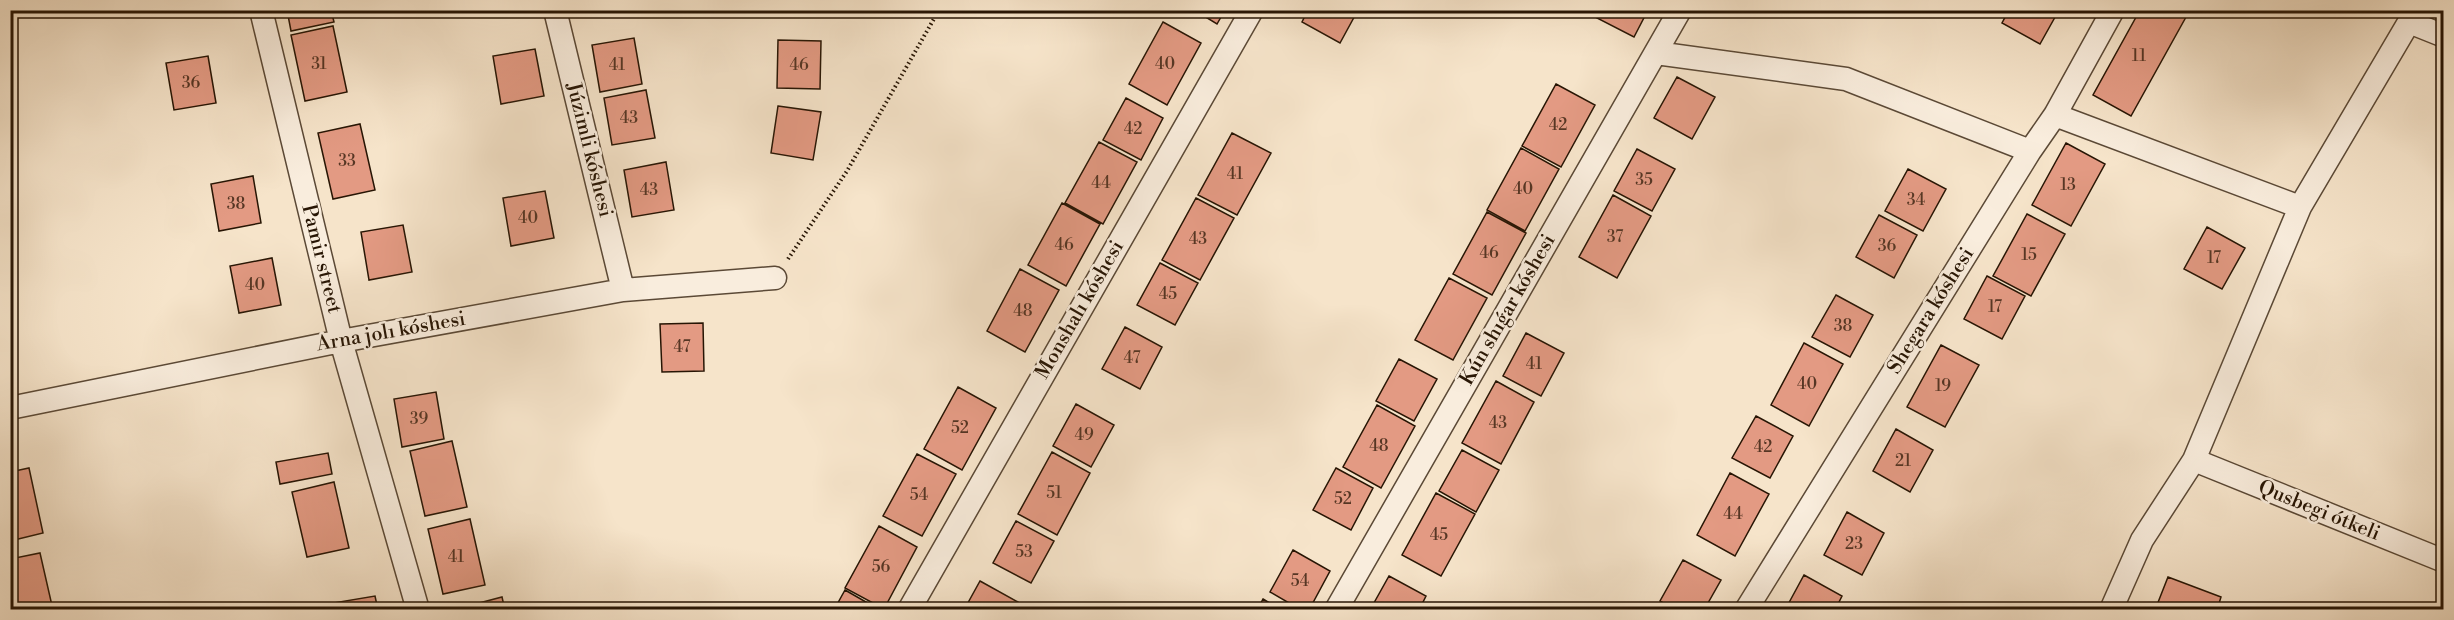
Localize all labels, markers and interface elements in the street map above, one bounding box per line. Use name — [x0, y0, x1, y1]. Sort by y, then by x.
house number: 11 — [2132, 46, 2146, 66]
house number: 31 — [311, 54, 327, 74]
house number: 40 — [1155, 54, 1175, 74]
house number: 41 — [609, 55, 625, 75]
house number: 46 — [789, 55, 809, 75]
house number: 36 — [182, 73, 201, 93]
street label: Júzimli kóshesi — [560, 79, 618, 220]
house number: 43 — [620, 108, 638, 128]
house number: 42 — [1549, 115, 1567, 135]
house number: 42 — [1124, 119, 1142, 139]
house number: 33 — [338, 151, 356, 171]
house number: 41 — [1227, 164, 1243, 184]
house number: 35 — [1635, 170, 1653, 190]
house number: 44 — [1091, 173, 1111, 193]
house number: 13 — [2060, 175, 2076, 195]
house number: 40 — [1513, 179, 1533, 199]
house number: 43 — [640, 180, 658, 200]
house number: 34 — [1907, 190, 1926, 210]
house number: 38 — [227, 194, 246, 214]
street label: Pamir street — [295, 202, 347, 316]
house number: 40 — [518, 208, 538, 228]
house number: 37 — [1607, 227, 1623, 247]
house number: 43 — [1189, 229, 1207, 249]
street label: Kún shıǵar kóshesi — [1455, 230, 1562, 390]
house number: 46 — [1054, 235, 1074, 255]
street label: Monshalı kóshesi — [1030, 236, 1130, 384]
house number: 36 — [1878, 236, 1897, 256]
house number: 46 — [1479, 243, 1499, 263]
street label: Shegara kóshesi — [1882, 243, 1980, 379]
house number: 15 — [2021, 245, 2037, 265]
house number: 17 — [2207, 248, 2221, 268]
house number: 40 — [245, 275, 265, 295]
house number: 45 — [1159, 284, 1177, 304]
house number: 17 — [1988, 297, 2002, 317]
house number: 48 — [1013, 301, 1033, 321]
street label: Arna jolı kóshesi — [314, 307, 468, 358]
house number: 38 — [1834, 316, 1853, 336]
house number: 47 — [674, 337, 690, 357]
house number: 47 — [1124, 348, 1140, 368]
house number: 41 — [1526, 354, 1542, 374]
house number: 40 — [1797, 374, 1817, 394]
house number: 19 — [1935, 376, 1951, 396]
house number: 39 — [410, 409, 429, 429]
house number: 43 — [1489, 413, 1507, 433]
house number: 52 — [951, 418, 969, 438]
house number: 49 — [1074, 425, 1094, 445]
house number: 48 — [1369, 436, 1389, 456]
house number: 42 — [1754, 437, 1772, 457]
house number: 21 — [1895, 451, 1911, 471]
street label: Qusbegi ótkeli — [2254, 475, 2384, 547]
house number: 51 — [1046, 483, 1062, 503]
house number: 54 — [910, 485, 929, 505]
house number: 52 — [1334, 489, 1352, 509]
house number: 44 — [1723, 504, 1743, 524]
house number: 45 — [1430, 525, 1448, 545]
house number: 23 — [1845, 534, 1863, 554]
house number: 53 — [1015, 542, 1033, 562]
house number: 41 — [448, 547, 464, 567]
house number: 56 — [872, 557, 891, 577]
house number: 54 — [1291, 571, 1310, 591]

